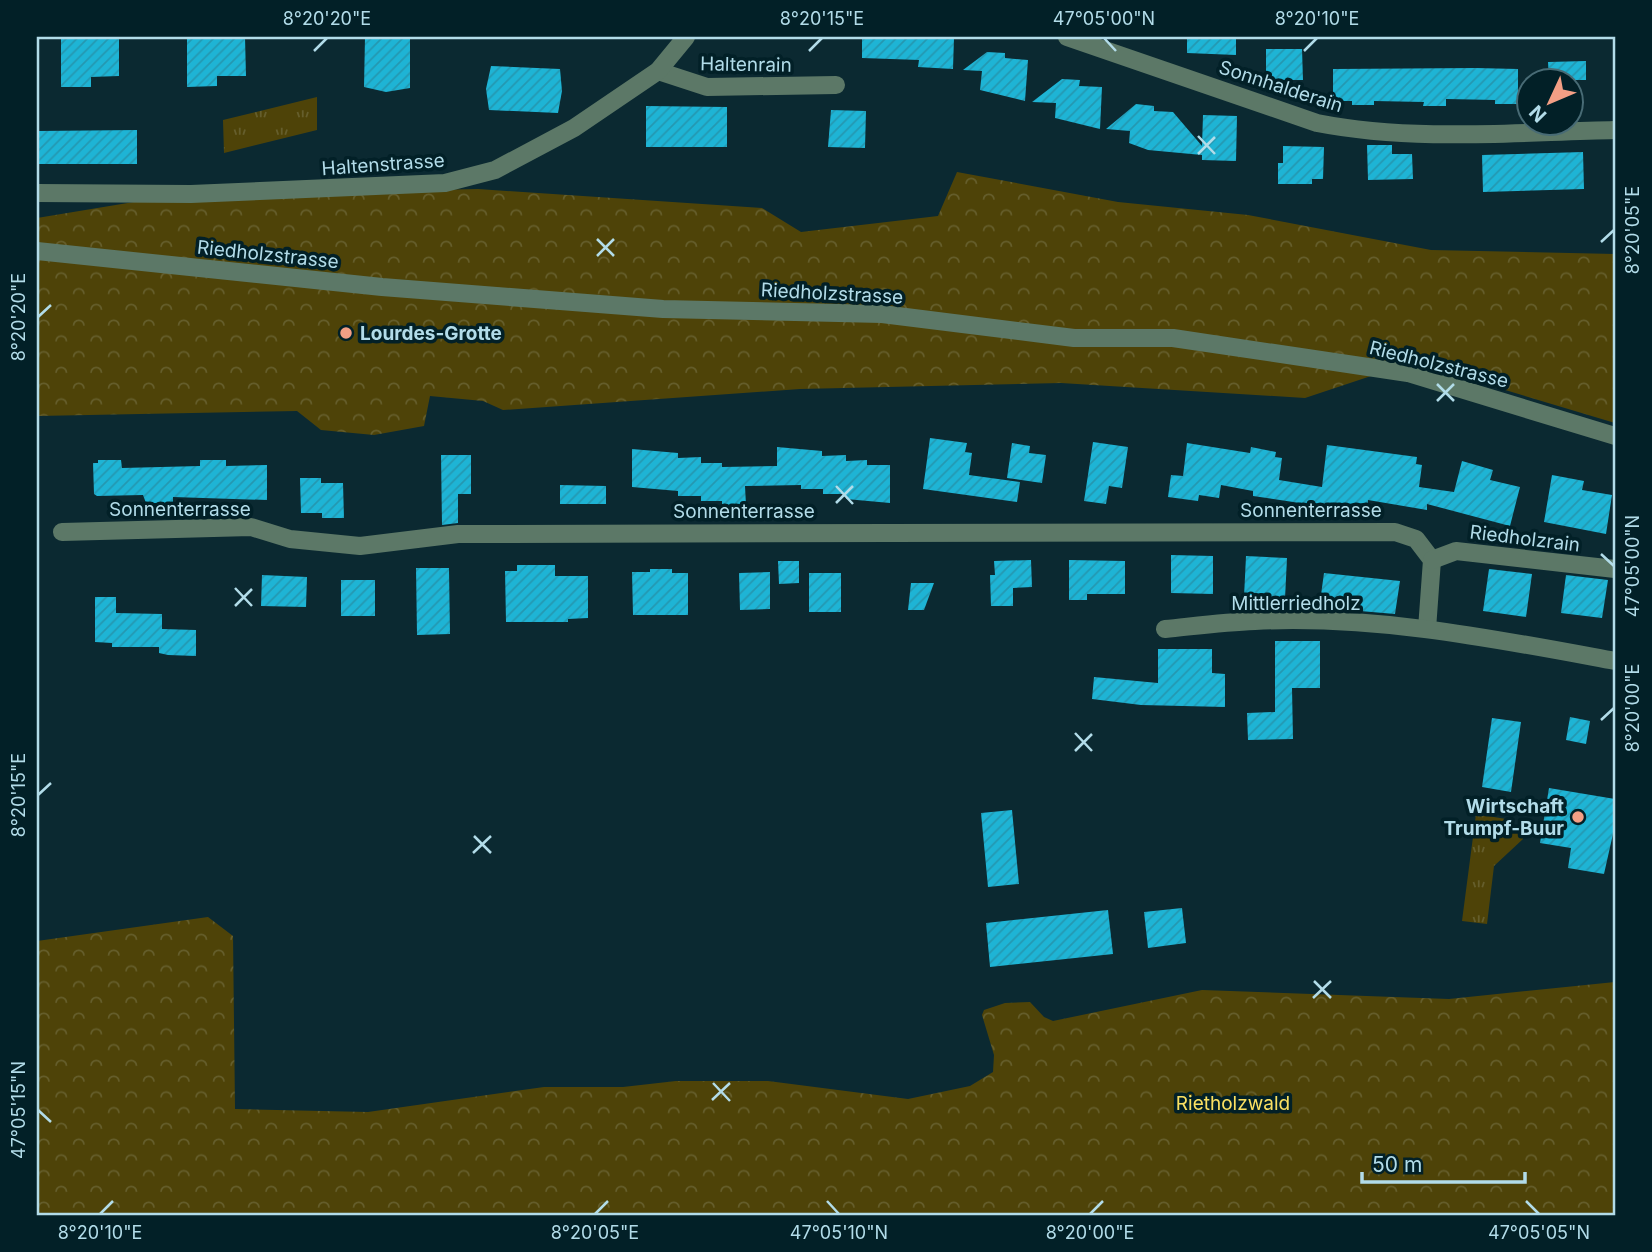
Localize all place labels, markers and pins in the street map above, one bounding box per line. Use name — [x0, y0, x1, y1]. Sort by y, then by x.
place label: Lourdes-Grotte — [360, 322, 502, 345]
marker: Lourdes-Grotte — [338, 325, 354, 341]
place label: Wirtschaft Trumpf-Buur — [1443, 795, 1564, 840]
marker: Wirtschaft Trumpf-Buur — [1570, 809, 1586, 825]

